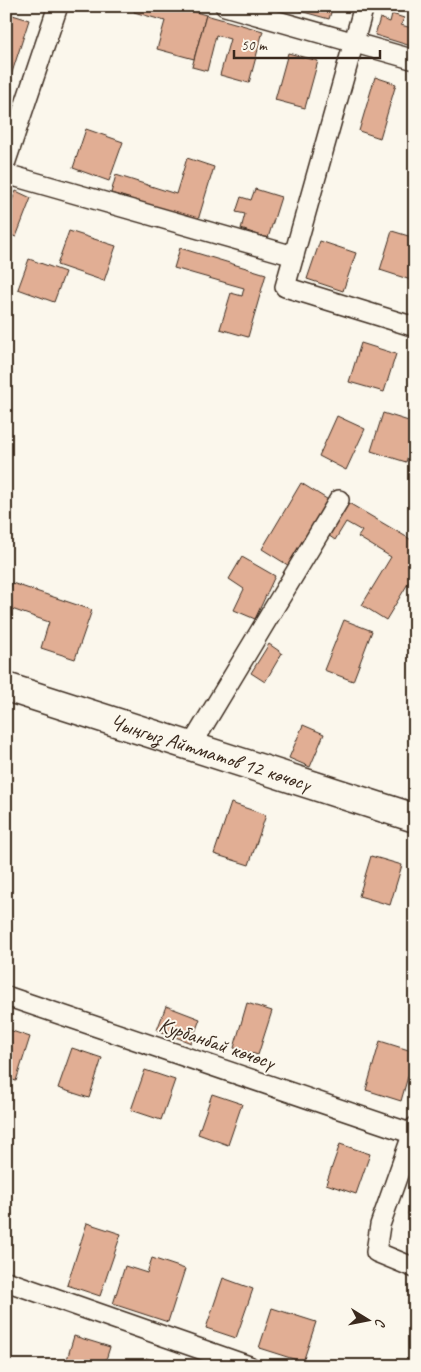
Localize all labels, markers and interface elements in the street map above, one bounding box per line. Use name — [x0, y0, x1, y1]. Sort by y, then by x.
scale bar — [234, 28, 380, 60]
text: 50 m — [241, 36, 268, 55]
street label: Чыңгыз Айтматов 12 көчөсү — [107, 708, 316, 798]
street label: Курбанбай көчөсү — [156, 1011, 280, 1076]
north arrow — [344, 1294, 394, 1344]
text: С — [371, 1317, 389, 1329]

